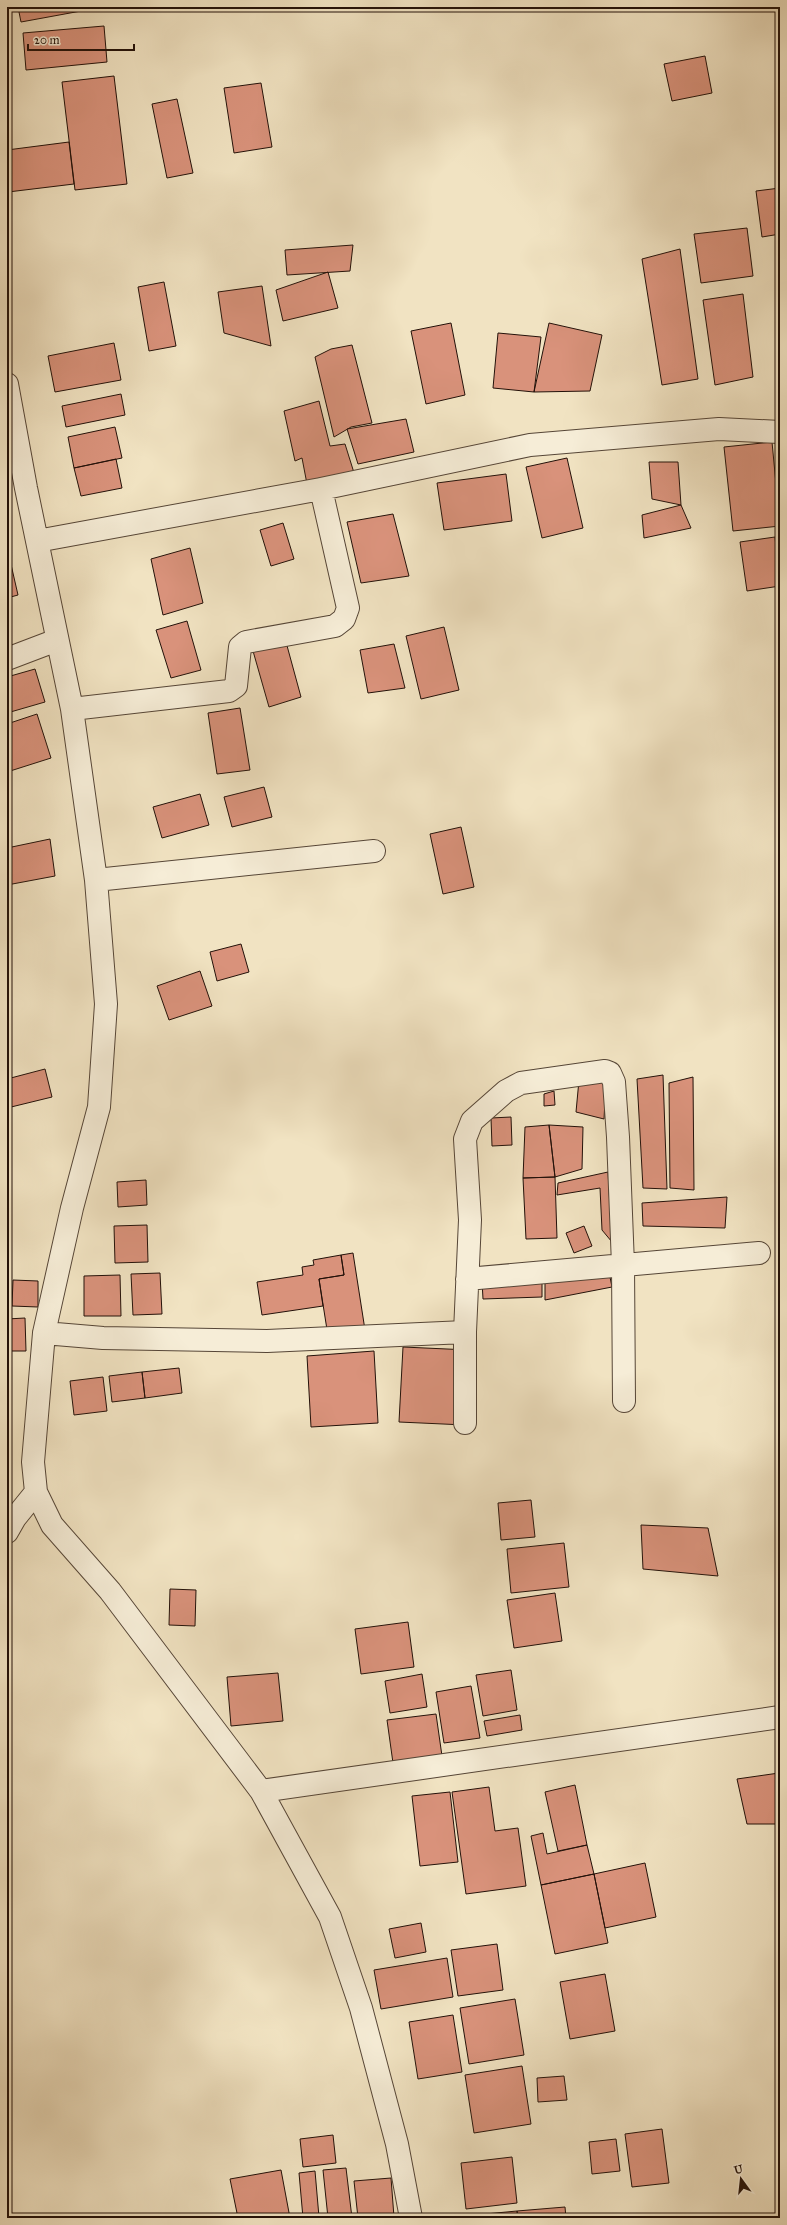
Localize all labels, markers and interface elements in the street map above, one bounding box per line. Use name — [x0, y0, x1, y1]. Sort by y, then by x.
scale bar — [28, 26, 134, 52]
text: 20 m — [34, 33, 60, 47]
north arrow — [721, 2159, 761, 2199]
text: U — [733, 2162, 745, 2177]

